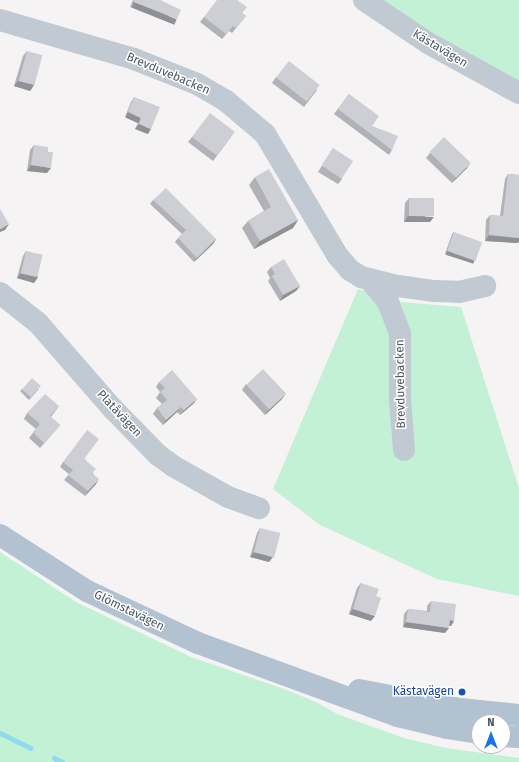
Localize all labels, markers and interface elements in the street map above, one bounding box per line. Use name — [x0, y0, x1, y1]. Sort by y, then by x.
street label: Kästavägen — [410, 27, 470, 71]
street label: Brevduvebacken — [124, 50, 212, 98]
street label: Brevduvebacken — [393, 339, 409, 429]
street label: Platåvägen — [94, 387, 144, 441]
street label: Glömstavägen — [92, 588, 166, 634]
place label: Kästavägen — [393, 685, 454, 699]
marker: Kästavägen — [457, 687, 467, 697]
north arrow — [471, 714, 511, 754]
text: N — [487, 716, 495, 729]

